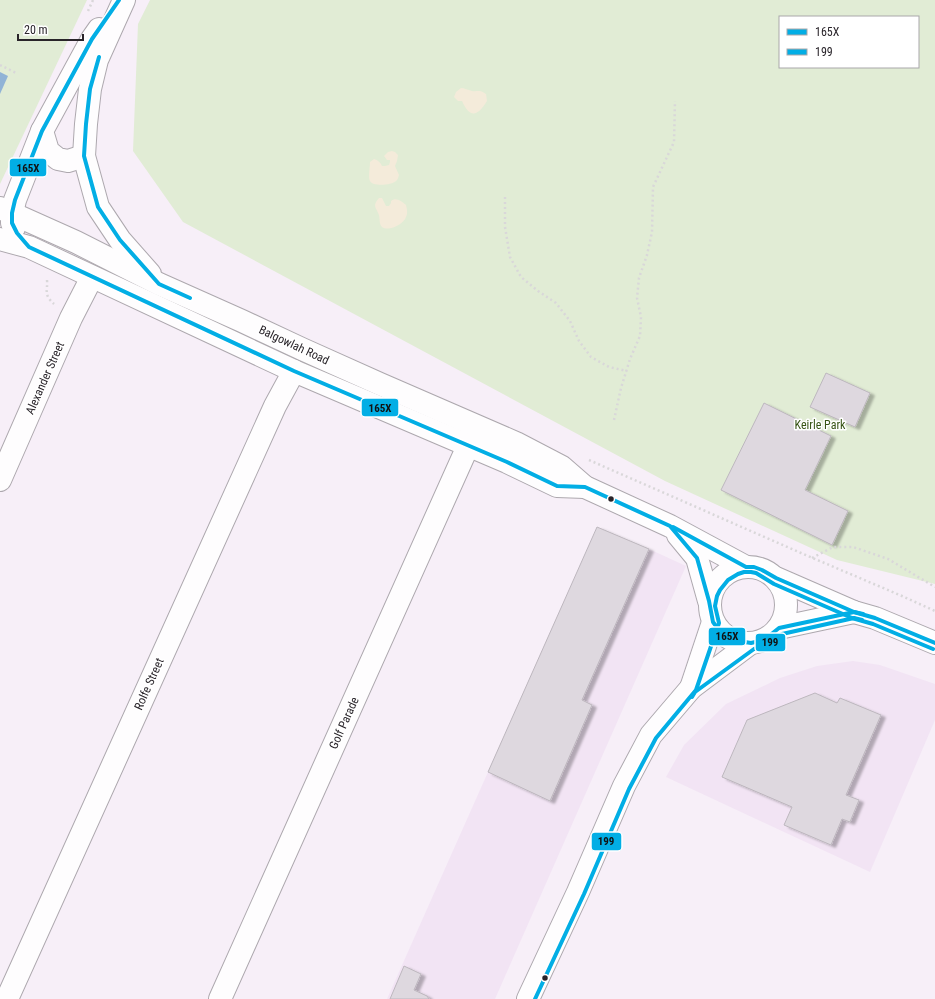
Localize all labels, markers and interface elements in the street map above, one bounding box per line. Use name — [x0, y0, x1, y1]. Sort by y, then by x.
scale bar — [18, 16, 83, 42]
legend — [779, 16, 919, 68]
text: 20 m — [24, 23, 48, 37]
text: 165X — [815, 25, 840, 39]
text: 199 — [815, 45, 833, 59]
line badge: 165X — [9, 158, 47, 177]
text: 165X — [17, 162, 39, 175]
street label: Balgowlah Road — [257, 323, 331, 367]
street label: Alexander Street — [23, 339, 67, 417]
line badge: 165X — [361, 398, 399, 417]
text: 165X — [369, 402, 391, 415]
park label: Keirle Park — [795, 418, 846, 432]
unlabelled marker — [606, 494, 616, 504]
line badge: 165X — [708, 627, 746, 646]
text: 165X — [716, 630, 738, 643]
line badge: 199 — [755, 633, 786, 652]
text: 199 — [762, 636, 778, 649]
street label: Rolfe Street — [131, 655, 167, 712]
street label: Golf Parade — [326, 694, 362, 751]
line badge: 199 — [591, 832, 622, 851]
text: 199 — [598, 835, 614, 848]
unlabelled marker — [540, 973, 550, 983]

